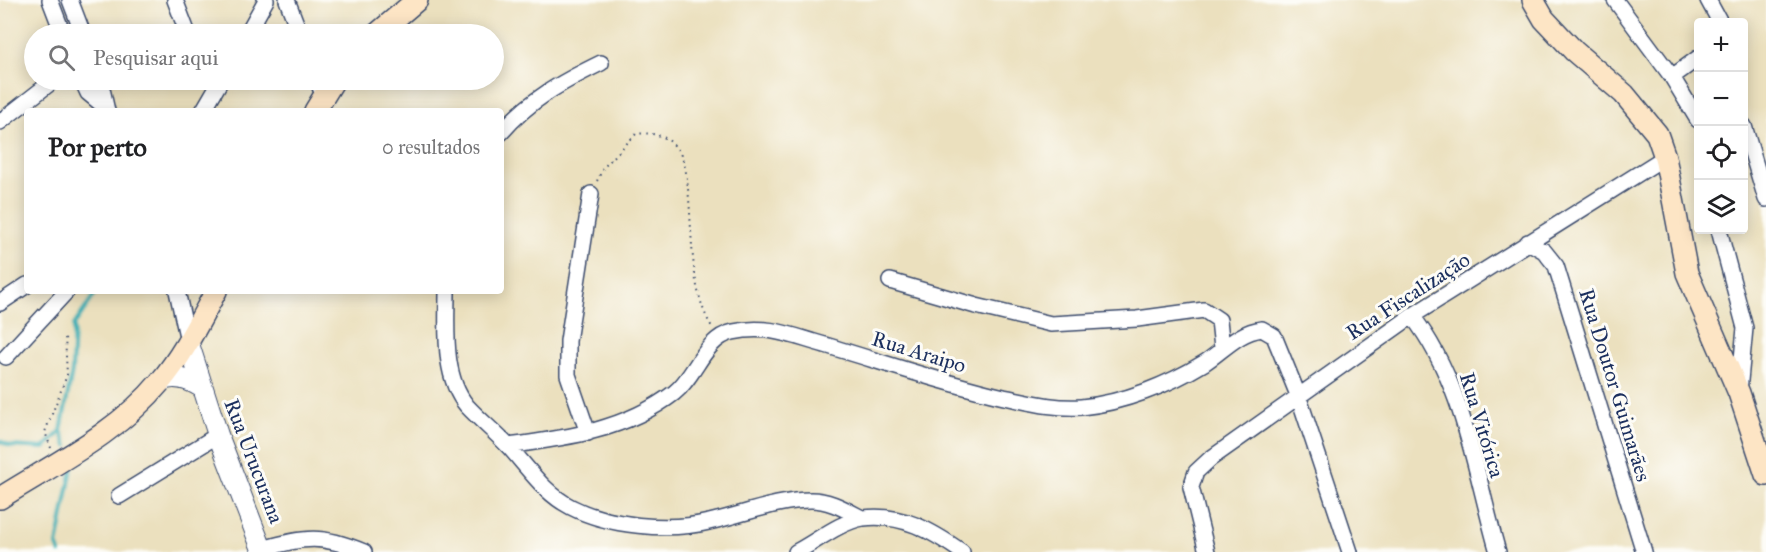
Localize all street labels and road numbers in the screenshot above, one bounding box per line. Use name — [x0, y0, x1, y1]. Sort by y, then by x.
street label: Rua Fiscalização — [1341, 246, 1475, 346]
street label: Rua Doutor Guimarães — [1573, 285, 1657, 485]
street label: Rua Araipo — [869, 325, 969, 379]
street label: Rua Vitórica — [1454, 369, 1510, 481]
street label: Rua Urucurana — [218, 395, 290, 527]

